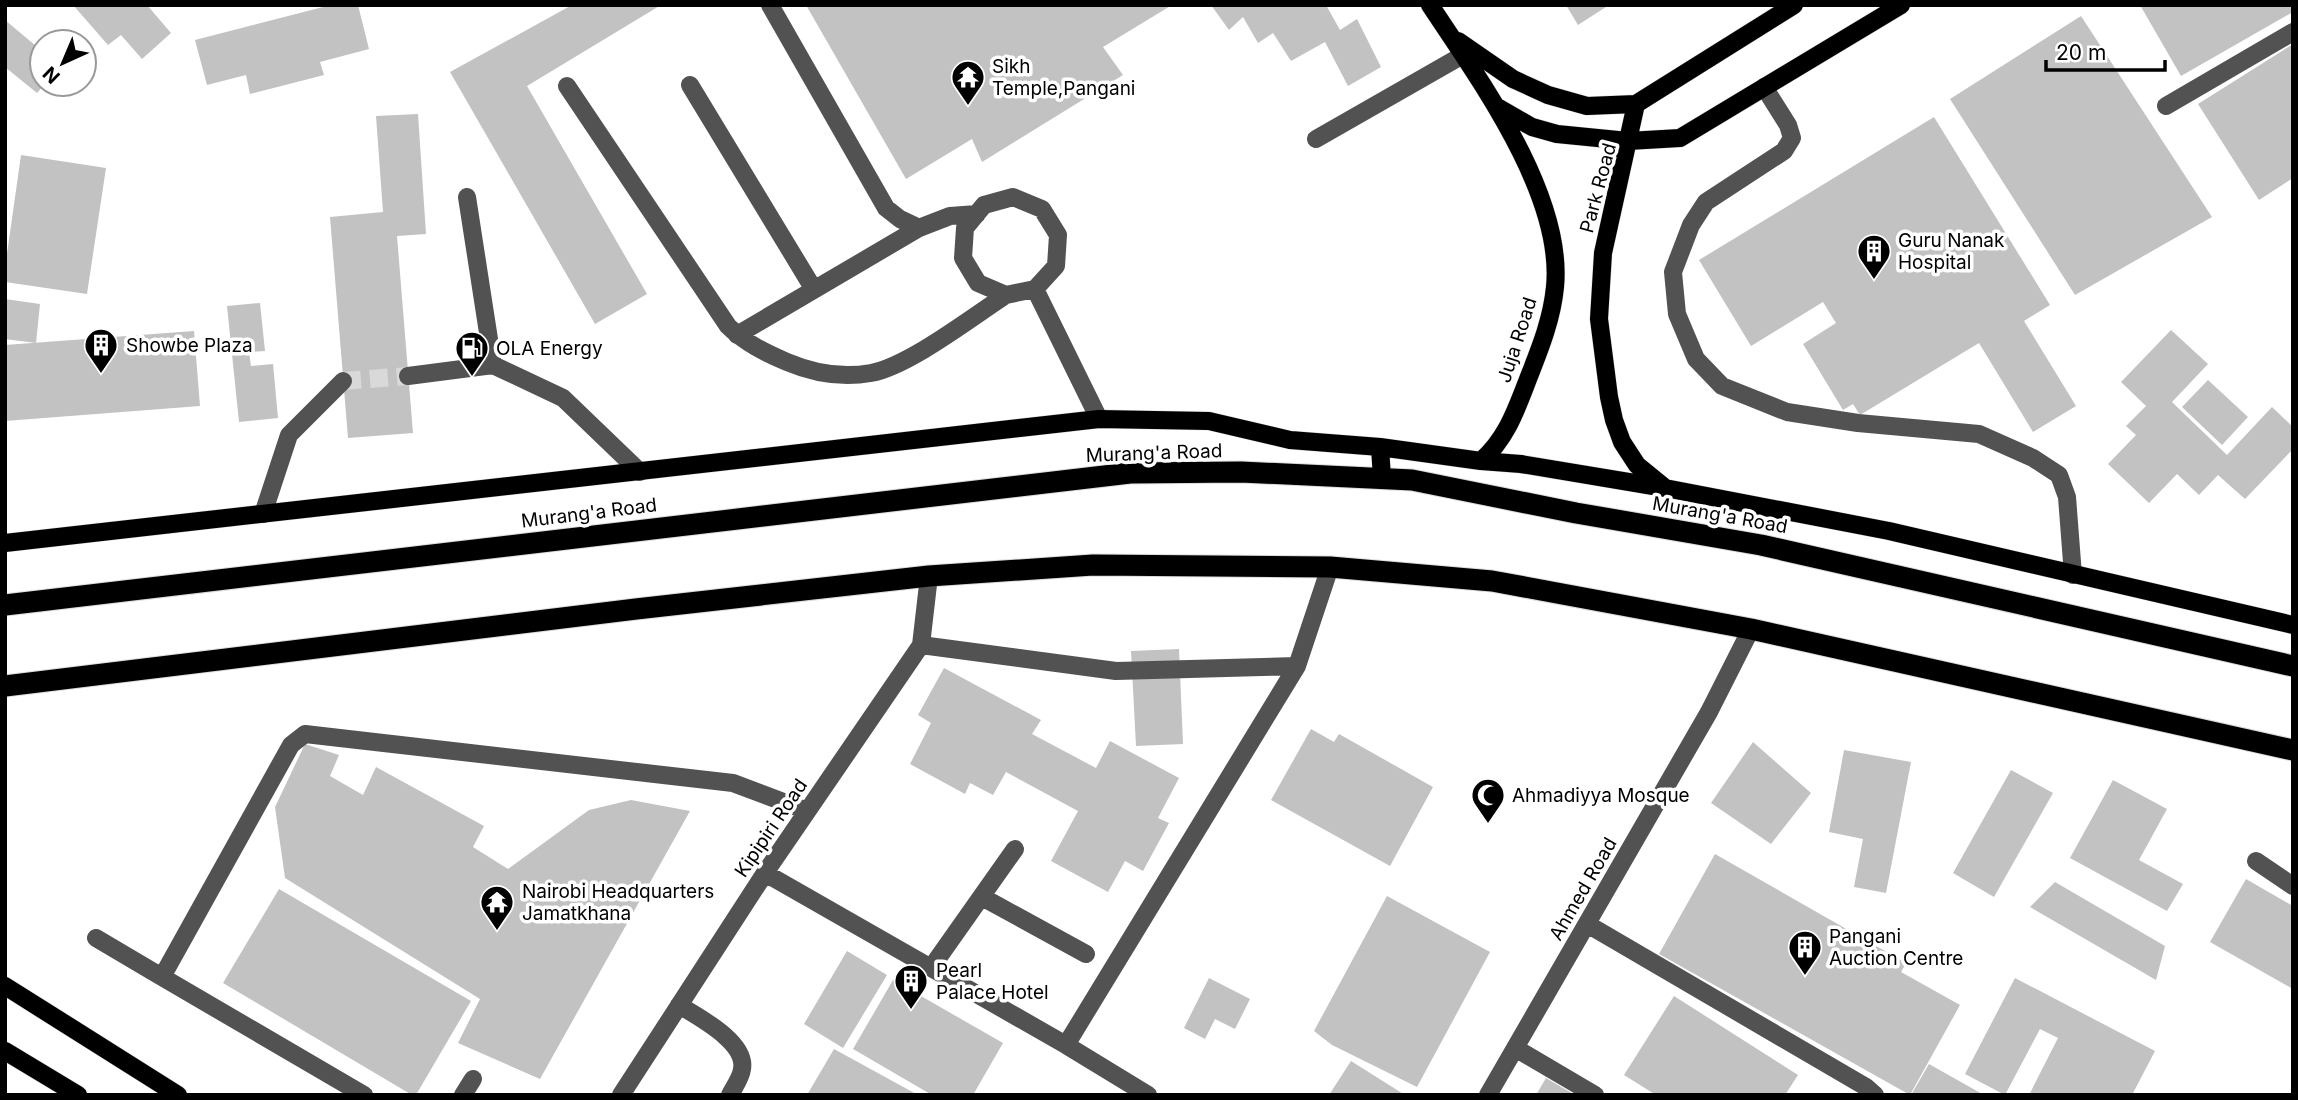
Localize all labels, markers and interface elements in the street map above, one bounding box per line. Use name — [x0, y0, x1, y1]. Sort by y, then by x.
north arrow — [28, 28, 98, 98]
scale bar — [2046, 28, 2165, 72]
text: 20 m — [2056, 40, 2106, 65]
place label: Sikh Temple,Pangani — [992, 55, 1135, 100]
temple icon: Sikh Temple,Pangani — [949, 58, 987, 107]
text: N — [38, 62, 65, 88]
street label: Park Road — [1575, 141, 1621, 235]
place label: Guru Nanak Hospital — [1898, 229, 2005, 274]
building icon: Guru Nanak Hospital — [1855, 232, 1893, 281]
street label: Juja Road — [1492, 294, 1542, 386]
building icon: Showbe Plaza — [82, 326, 120, 375]
fuel station icon: OLA Energy — [453, 329, 491, 378]
place label: Showbe Plaza — [126, 334, 253, 357]
place label: OLA Energy — [496, 337, 603, 360]
street label: Murang'a Road — [1085, 439, 1223, 467]
street label: Murang'a Road — [1651, 492, 1789, 538]
street label: Murang'a Road — [520, 493, 658, 533]
street label: Kipipiri Road — [730, 775, 812, 881]
mosque icon: Ahmadiyya Mosque — [1469, 776, 1507, 825]
place label: Ahmadiyya Mosque — [1512, 784, 1690, 807]
street label: Ahmed Road — [1544, 834, 1622, 944]
place label: Nairobi Headquarters Jamatkhana — [522, 880, 714, 925]
temple icon: Nairobi Headquarters Jamatkhana — [478, 883, 516, 932]
place label: Pangani Auction Centre — [1829, 925, 1963, 970]
building icon: Pangani Auction Centre — [1786, 928, 1824, 977]
place label: Pearl Palace Hotel — [936, 959, 1049, 1004]
building icon: Pearl Palace Hotel — [892, 962, 930, 1011]

